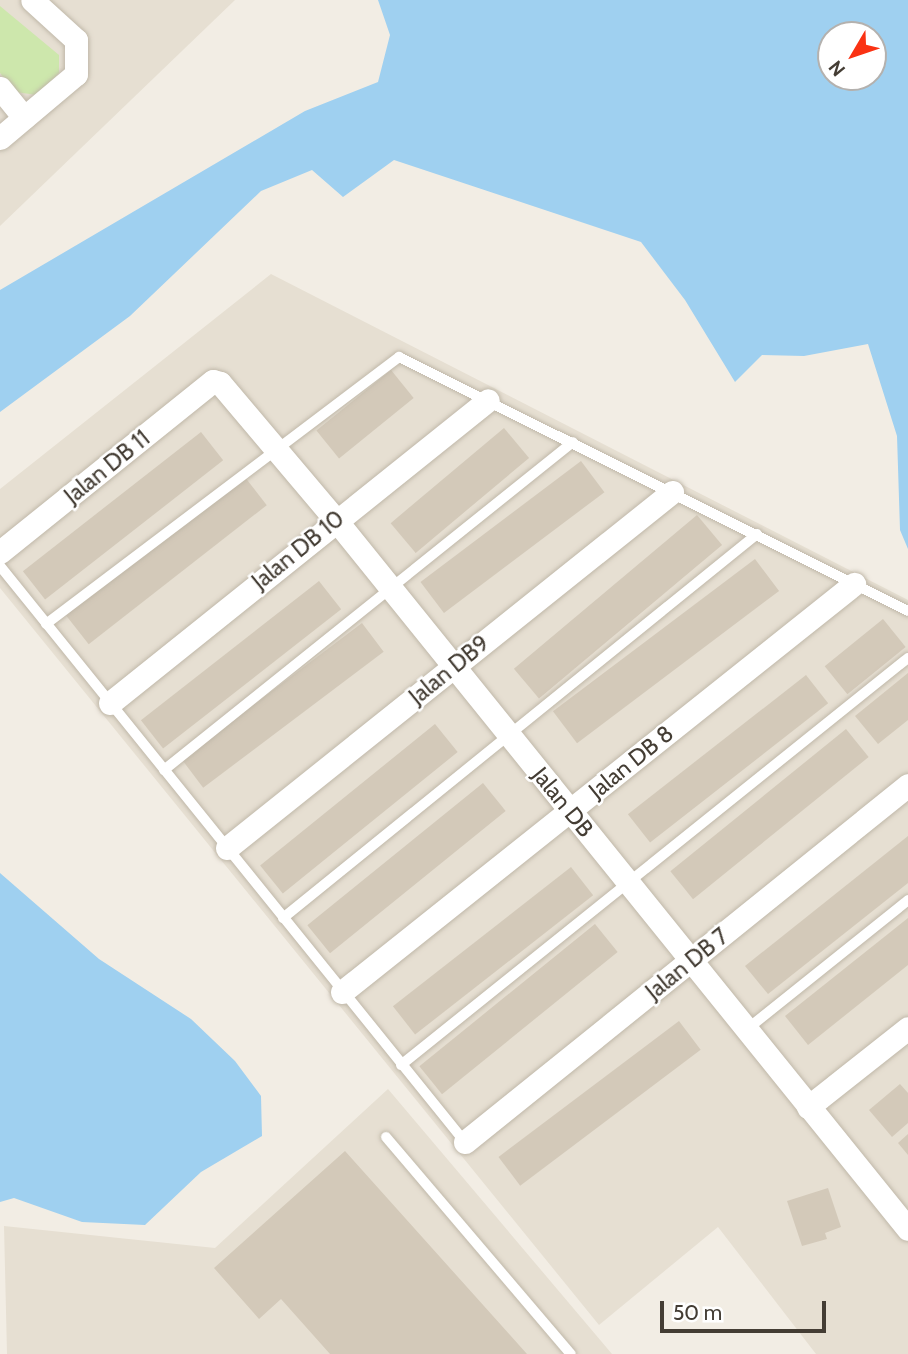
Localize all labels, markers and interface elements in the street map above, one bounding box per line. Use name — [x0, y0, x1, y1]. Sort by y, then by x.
north arrow — [817, 21, 887, 91]
text: N — [824, 56, 850, 81]
street label: Jalan DB 11 — [59, 424, 155, 510]
street label: Jalan DB 10 — [246, 505, 350, 595]
street label: Jalan DB9 — [404, 629, 494, 711]
street label: Jalan DB 8 — [583, 720, 679, 804]
street label: Jalan DB — [527, 762, 599, 842]
street label: Jalan DB 7 — [640, 922, 734, 1006]
scale bar — [663, 1288, 829, 1332]
text: 50 m — [673, 1300, 722, 1325]

